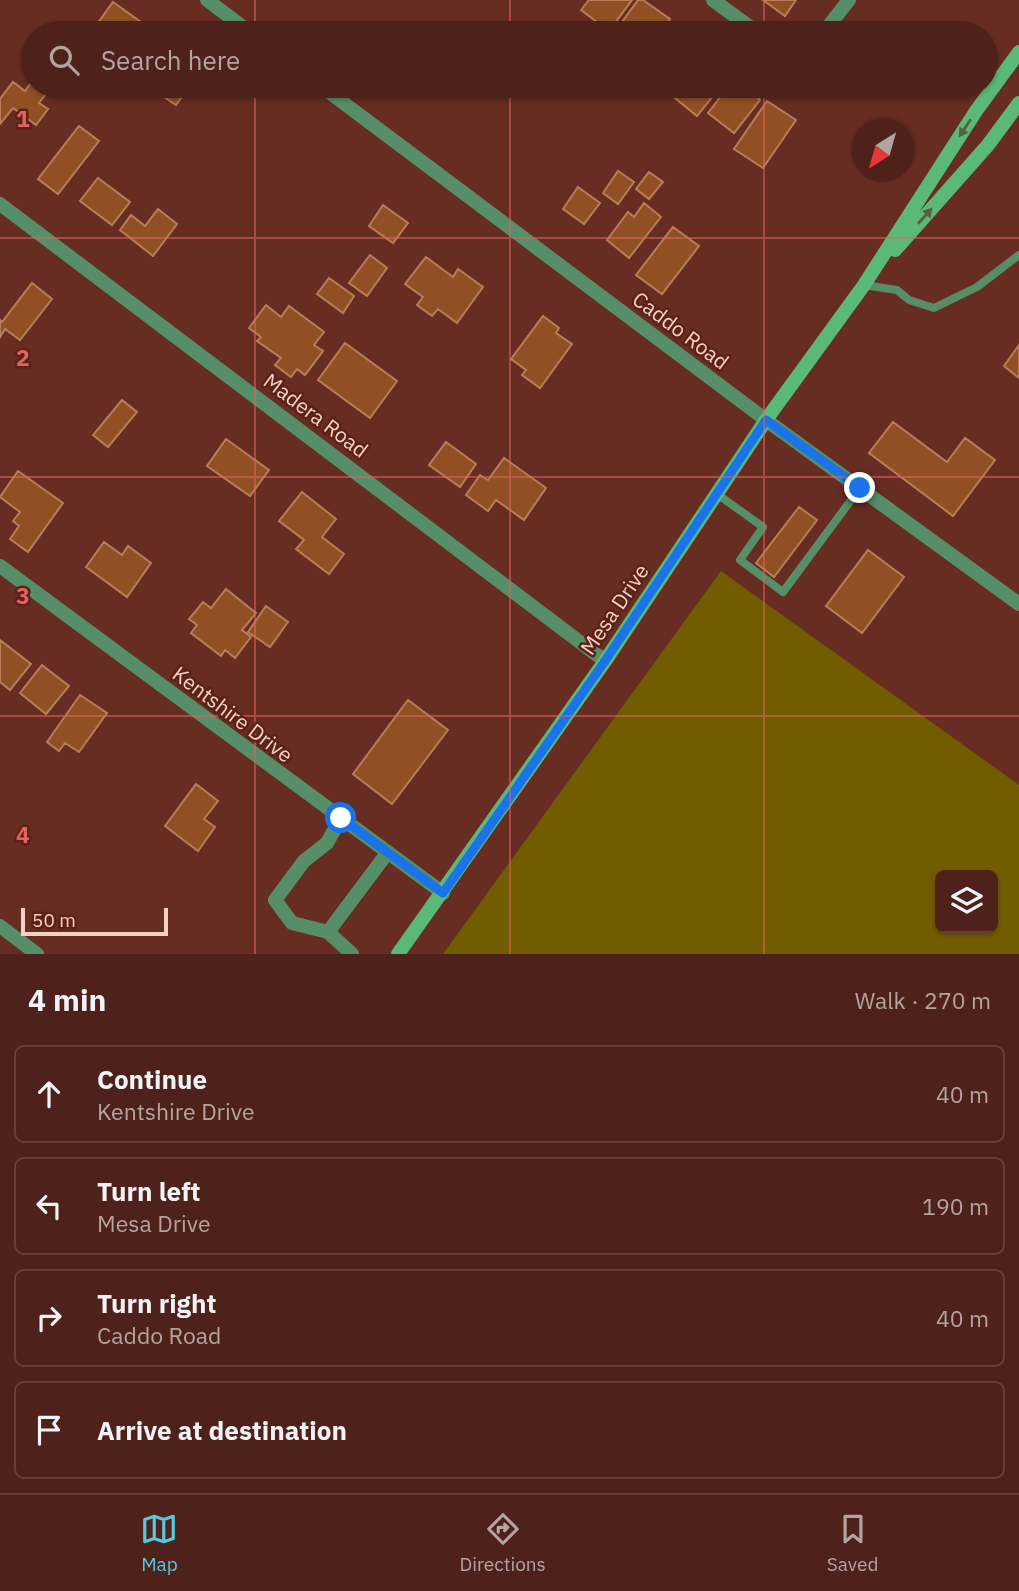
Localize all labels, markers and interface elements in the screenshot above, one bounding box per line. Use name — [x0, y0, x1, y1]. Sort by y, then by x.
search box — [21, 21, 998, 98]
icon: search — [45, 41, 83, 79]
text: Search here — [101, 43, 240, 77]
text: 1 — [16, 103, 30, 133]
one-way arrow — [959, 118, 972, 137]
north arrow — [851, 119, 914, 182]
one-way arrow — [917, 207, 933, 225]
street label: Caddo Road — [627, 285, 735, 375]
text: 2 — [16, 342, 30, 372]
street label: Madera Road — [258, 366, 374, 464]
route end — [844, 472, 875, 503]
street label: Mesa Drive — [573, 558, 655, 660]
text: 3 — [16, 580, 30, 610]
street label: Kentshire Drive — [167, 660, 299, 768]
route start — [325, 802, 356, 833]
text: 4 — [16, 819, 30, 849]
map controls — [935, 870, 998, 933]
button: layers — [935, 870, 998, 933]
scale bar — [21, 905, 168, 937]
text: 50 m — [32, 908, 76, 932]
text: 4 min — [28, 980, 106, 1019]
text: Walk · 270 m — [855, 985, 991, 1015]
text: Continue — [97, 1062, 207, 1096]
icon: ahead — [30, 1075, 68, 1113]
text: 40 m — [936, 1079, 989, 1109]
text: Kentshire Drive — [97, 1096, 255, 1126]
text: Turn left — [97, 1174, 200, 1208]
icon: left — [30, 1187, 68, 1225]
text: 190 m — [922, 1191, 989, 1221]
text: Mesa Drive — [97, 1208, 211, 1238]
text: Turn right — [97, 1286, 216, 1320]
icon: right — [30, 1299, 68, 1337]
text: 40 m — [936, 1303, 989, 1333]
text: Caddo Road — [97, 1320, 221, 1350]
icon: arrive — [30, 1411, 68, 1449]
text: Arrive at destination — [97, 1413, 347, 1447]
tab: Map — [140, 1510, 178, 1576]
tab: Directions — [459, 1510, 546, 1576]
tab: Saved — [827, 1510, 879, 1576]

